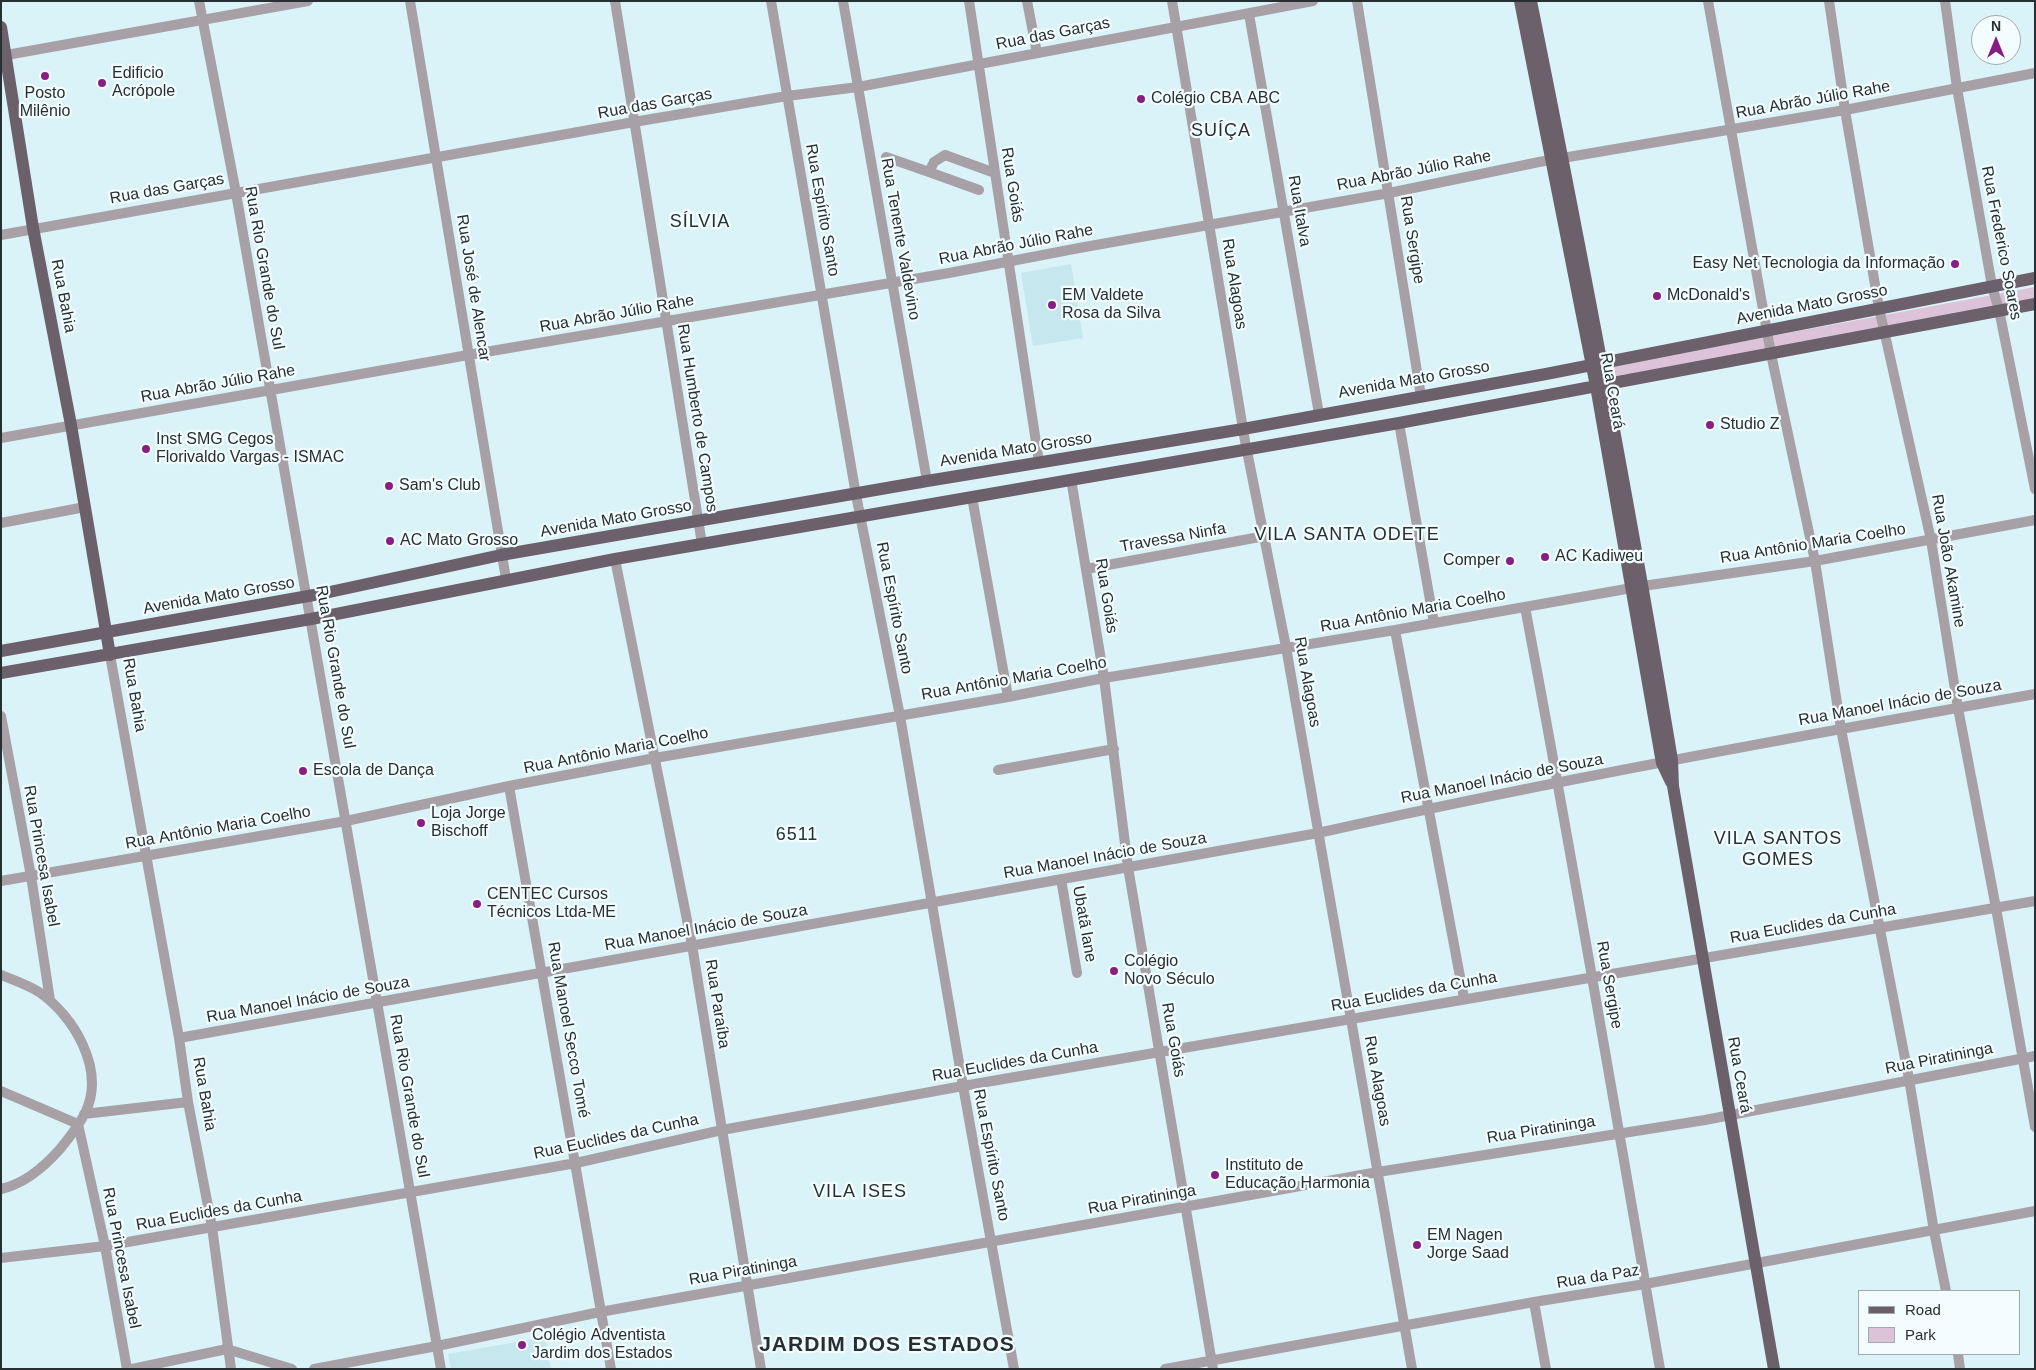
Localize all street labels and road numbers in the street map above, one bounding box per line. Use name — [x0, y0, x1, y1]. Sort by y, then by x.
street label: Rua das Garças — [994, 14, 1112, 54]
street label: Rua Abrão Júlio Rahe — [1734, 77, 1892, 123]
street label: Rua das Garças — [596, 85, 714, 123]
street label: Rua Espírito Santo — [801, 142, 843, 278]
street label: Rua Goiás — [997, 146, 1027, 224]
street label: Rua Abrão Júlio Rahe — [1335, 147, 1493, 195]
street label: Rua Tenente Valdevino — [876, 156, 924, 322]
street label: Rua Frederico Soares — [1977, 164, 2025, 322]
street label: Rua das Garças — [108, 170, 226, 208]
street label: Rua Italva — [1283, 174, 1315, 248]
street label: Rua Rio Grande do Sul — [240, 185, 288, 351]
street label: Rua Sergipe — [1396, 195, 1428, 285]
street label: Rua José de Alencar — [452, 213, 494, 363]
street label: Rua Abrão Júlio Rahe — [937, 221, 1095, 269]
street label: Rua Alagoas — [1217, 237, 1251, 331]
street label: Rua Bahia — [46, 257, 80, 335]
street label: Avenida Mato Grosso — [1735, 281, 1889, 329]
street label: Rua Abrão Júlio Rahe — [538, 291, 696, 337]
street label: Rua Humberto de Campos — [673, 323, 721, 513]
street label: Rua Ceará — [1596, 351, 1628, 431]
street label: Avenida Mato Grosso — [1337, 357, 1491, 403]
street label: Rua Abrão Júlio Rahe — [139, 361, 297, 407]
street label: Avenida Mato Grosso — [939, 429, 1093, 471]
street label: Rua João Akamine — [1927, 493, 1969, 629]
street label: Avenida Mato Grosso — [539, 496, 693, 542]
street label: Travessa Ninfa — [1119, 519, 1227, 557]
street label: Rua Antônio Maria Coelho — [1719, 520, 1907, 568]
street label: Rua Espírito Santo — [872, 540, 916, 676]
street label: Rua Goiás — [1091, 557, 1121, 635]
street label: Avenida Mato Grosso — [142, 573, 296, 619]
street label: Rua Rio Grande do Sul — [311, 584, 359, 750]
street label: Rua Antônio Maria Coelho — [1319, 585, 1507, 637]
street label: Rua Alagoas — [1290, 635, 1324, 729]
street label: Rua Antônio Maria Coelho — [920, 653, 1108, 705]
street label: Rua Bahia — [118, 657, 150, 733]
street label: Rua Manoel Inácio de Souza — [1797, 676, 2003, 730]
street label: Rua Antônio Maria Coelho — [522, 724, 710, 778]
street label: Rua Manoel Inácio de Souza — [1399, 750, 1605, 808]
street label: Rua Princesa Isabel — [19, 784, 63, 928]
street label: Rua Antônio Maria Coelho — [124, 802, 312, 854]
street label: Rua Manoel Inácio de Souza — [1002, 829, 1208, 883]
street label: Ubatã lane — [1068, 884, 1100, 964]
street label: Rua Euclides da Cunha — [1729, 900, 1897, 948]
street label: Rua Manoel Inácio de Souza — [603, 901, 809, 955]
street label: Rua Manoel Secco Tomé — [543, 940, 593, 1120]
street label: Rua Sergipe — [1592, 940, 1626, 1030]
street label: Rua Paraíba — [700, 958, 734, 1050]
street label: Rua Euclides da Cunha — [1330, 968, 1498, 1016]
street label: Rua Manoel Inácio de Souza — [205, 973, 411, 1027]
street label: Rua Goiás — [1157, 1001, 1189, 1079]
street label: Rua Rio Grande do Sul — [385, 1013, 433, 1179]
street label: Rua Alagoas — [1360, 1034, 1394, 1128]
street label: Rua Ceará — [1723, 1035, 1755, 1115]
street label: Rua Euclides da Cunha — [931, 1038, 1099, 1086]
street label: Rua Piratininga — [1883, 1039, 1995, 1079]
street label: Rua Bahia — [188, 1056, 220, 1132]
street label: Rua Espírito Santo — [969, 1087, 1013, 1223]
street label: Rua Euclides da Cunha — [532, 1110, 700, 1164]
street label: Rua Piratininga — [1485, 1112, 1597, 1148]
street label: Rua Piratininga — [1086, 1181, 1198, 1219]
street label: Rua Princesa Isabel — [98, 1186, 144, 1330]
street label: Rua Euclides da Cunha — [135, 1187, 303, 1235]
street label: Rua Piratininga — [687, 1252, 799, 1290]
street label: Rua da Paz — [1555, 1261, 1641, 1293]

